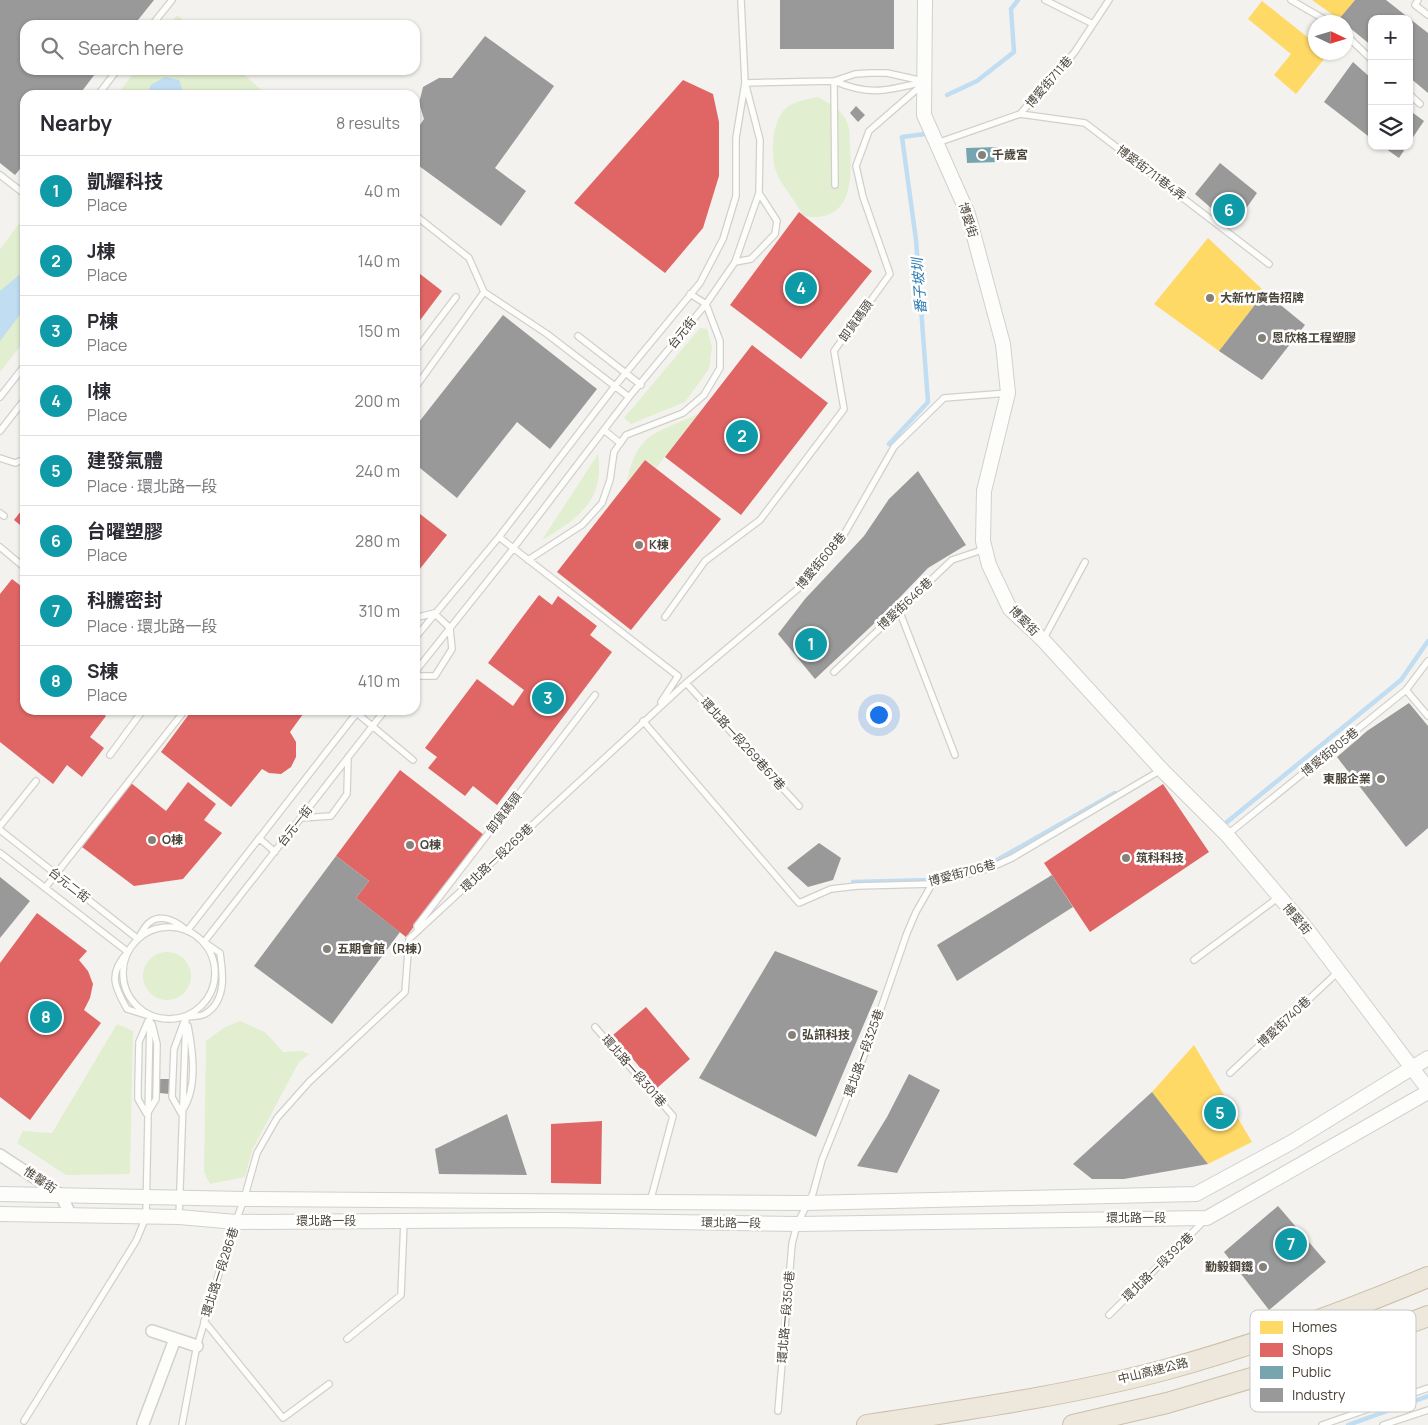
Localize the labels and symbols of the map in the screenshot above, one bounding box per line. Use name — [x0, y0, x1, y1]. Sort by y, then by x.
north arrow — [1308, 15, 1353, 60]
street label: 博愛街711巷 — [1021, 52, 1076, 111]
street label: 博愛街711巷4弄 — [1113, 141, 1189, 204]
place label: 千歲宮 — [992, 146, 1028, 163]
marker: 千歲宮 — [976, 149, 988, 161]
pin: 6 — [1213, 191, 1245, 229]
street label: 博愛街 — [955, 200, 982, 240]
water label: 番子坡圳 — [907, 255, 930, 315]
pin: 4 — [785, 269, 817, 307]
place label: 大新竹廣告招牌 — [1220, 289, 1304, 306]
marker: 大新竹廣告招牌 — [1204, 292, 1216, 304]
street label: 卸貨碼頭 — [835, 296, 877, 345]
street label: 台元街 — [664, 313, 700, 352]
place label: 恩欣格工程塑膠 — [1272, 329, 1356, 346]
marker: 恩欣格工程塑膠 — [1256, 332, 1268, 344]
pin: 2 — [726, 417, 758, 455]
street label: 博愛街608巷 — [792, 529, 850, 593]
place label: K棟 — [649, 536, 669, 553]
marker: K棟 — [633, 539, 645, 551]
street label: 博愛街646巷 — [873, 574, 936, 634]
street label: 博愛街 — [1006, 602, 1043, 640]
pin: 1 — [795, 625, 827, 663]
pin: 3 — [532, 679, 564, 717]
street label: 環北路一段269巷67巷 — [697, 694, 790, 794]
your location — [866, 702, 892, 728]
street label: 博愛街805巷 — [1297, 723, 1362, 780]
place label: 東服企業 — [1323, 770, 1371, 787]
marker: 東服企業 — [1375, 773, 1387, 785]
street label: 卸貨碼頭 — [482, 789, 525, 837]
street label: 台元一街 — [273, 802, 316, 850]
street label: 環北路一段269巷 — [457, 819, 537, 896]
place label: O棟 — [162, 831, 183, 848]
marker: O棟 — [146, 834, 158, 846]
place label: Q棟 — [420, 836, 441, 853]
marker: Q棟 — [404, 839, 416, 851]
place label: 筑科科技 — [1136, 849, 1184, 866]
marker: 筑科科技 — [1120, 852, 1132, 864]
street label: 博愛街706巷 — [926, 855, 997, 890]
street label: 台元二街 — [45, 863, 93, 906]
street label: 博愛街 — [1279, 899, 1315, 938]
place label: 五期會館（R棟） — [337, 940, 429, 957]
marker: 五期會館（R棟） — [321, 943, 333, 955]
street label: 博愛街740巷 — [1253, 992, 1314, 1051]
pin: 8 — [30, 998, 62, 1036]
street label: 環北路一段325巷 — [840, 1006, 887, 1099]
place label: 弘訊科技 — [802, 1026, 850, 1043]
marker: 弘訊科技 — [786, 1029, 798, 1041]
street label: 環北路一段301巷 — [598, 1031, 671, 1110]
pin: 5 — [1204, 1094, 1236, 1132]
street label: 惟馨街 — [21, 1162, 60, 1197]
street label: 環北路一段 — [1106, 1209, 1166, 1226]
street label: 環北路一段 — [296, 1212, 356, 1229]
street label: 環北路一段 — [701, 1213, 761, 1232]
street label: 環北路一段286巷 — [197, 1225, 242, 1319]
pin: 7 — [1275, 1225, 1307, 1263]
street label: 環北路一段392巷 — [1118, 1228, 1197, 1305]
place label: 勤毅鋼鐵 — [1205, 1258, 1253, 1275]
marker: 勤毅鋼鐵 — [1257, 1261, 1269, 1273]
street label: 環北路一段350巷 — [773, 1270, 798, 1364]
legend — [1250, 1310, 1416, 1412]
text: Homes — [1292, 1317, 1337, 1336]
text: Shops — [1292, 1340, 1333, 1359]
street label: 中山高速公路 — [1116, 1354, 1190, 1387]
text: Public — [1292, 1362, 1332, 1381]
text: Industry — [1292, 1385, 1346, 1404]

